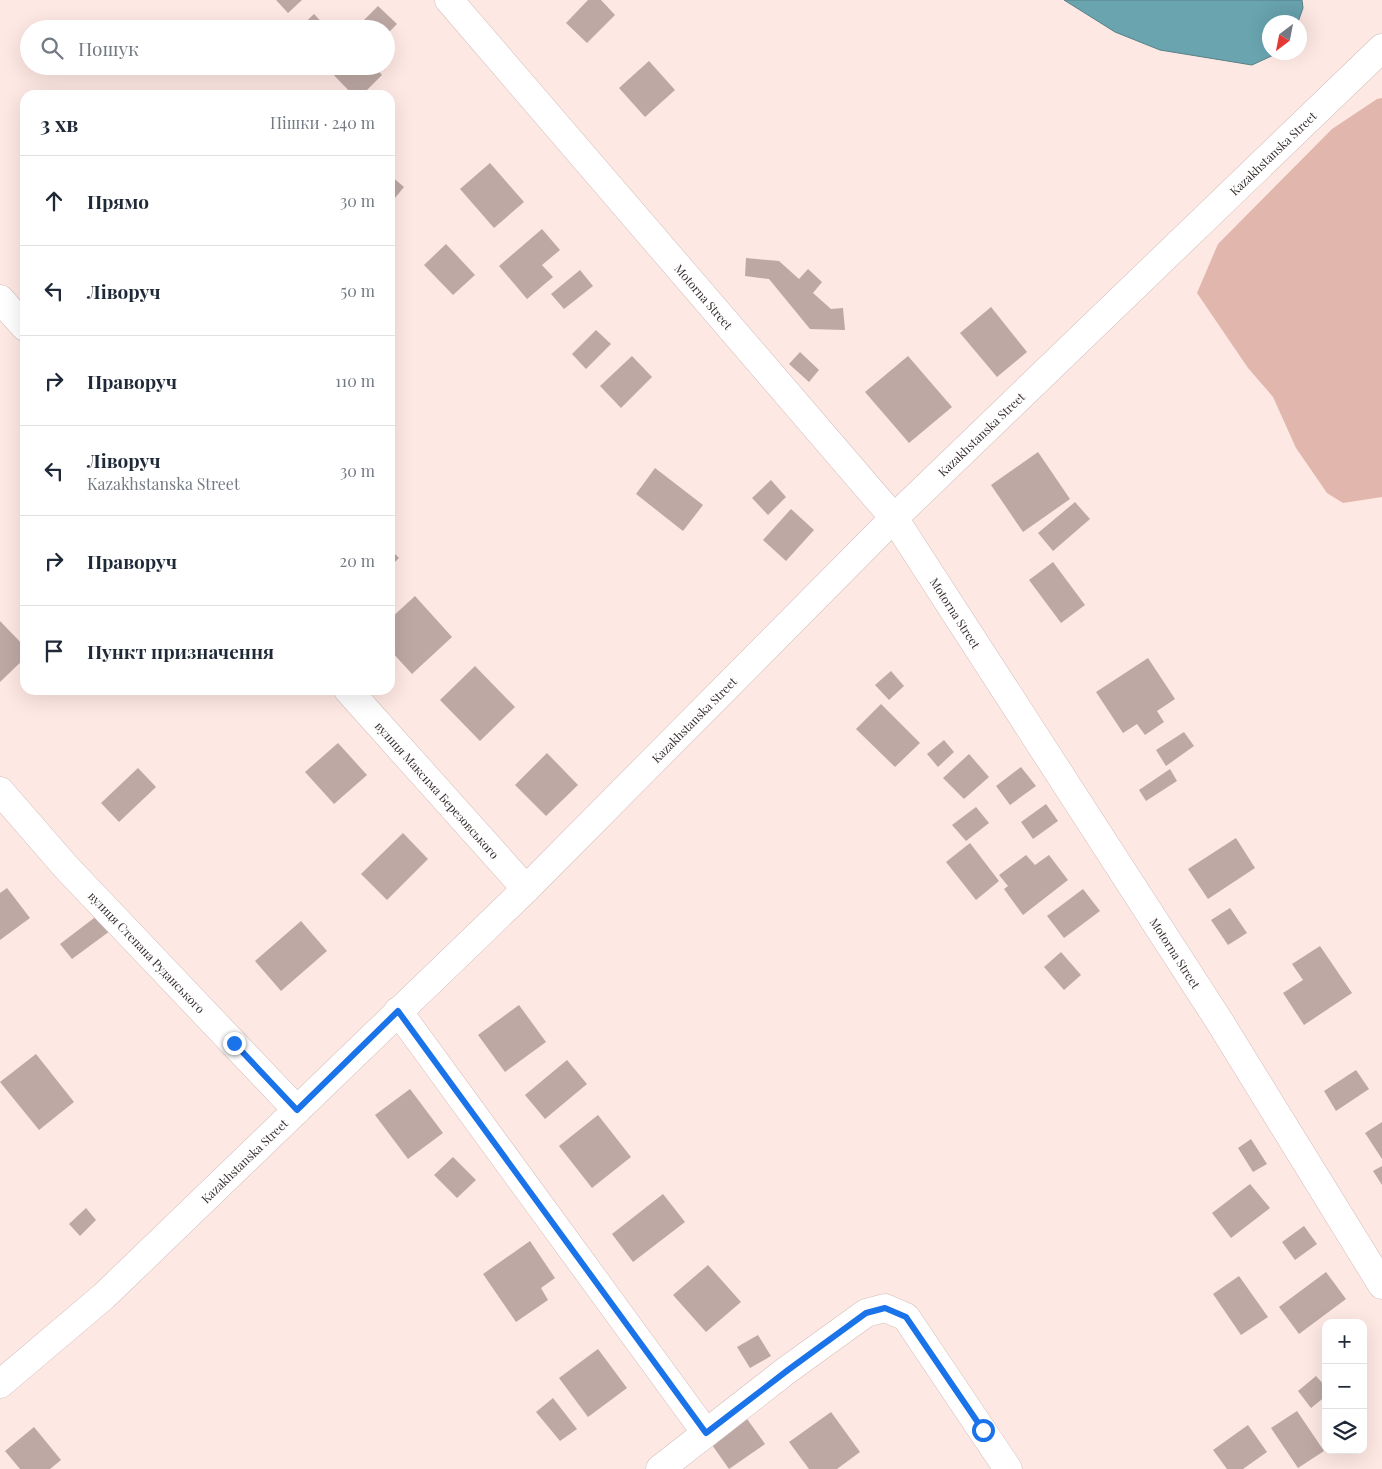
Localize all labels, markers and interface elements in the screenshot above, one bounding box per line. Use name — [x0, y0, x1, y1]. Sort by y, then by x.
north arrow — [1262, 15, 1307, 60]
search box — [20, 20, 395, 75]
icon: search — [38, 34, 66, 62]
text: Пошук — [78, 35, 139, 61]
street label: Kazakhstanska Street — [1226, 107, 1320, 199]
text: 3 хв — [40, 109, 78, 137]
text: Пішки · 240 m — [270, 112, 375, 133]
icon: ahead — [40, 187, 68, 215]
text: Прямо — [87, 188, 149, 214]
text: 30 m — [340, 190, 375, 211]
street label: Motorna Street — [671, 261, 737, 333]
icon: left — [40, 277, 68, 305]
text: Ліворуч — [87, 278, 161, 304]
text: 50 m — [341, 280, 375, 301]
icon: right — [40, 367, 68, 395]
text: Праворуч — [87, 368, 177, 394]
text: 110 m — [335, 370, 375, 391]
street label: Kazakhstanska Street — [934, 388, 1028, 480]
text: Ліворуч — [87, 447, 161, 473]
icon: left — [40, 457, 68, 485]
text: 30 m — [340, 460, 375, 481]
text: Kazakhstanska Street — [87, 473, 240, 494]
icon: right — [40, 547, 68, 575]
text: Праворуч — [87, 548, 177, 574]
text: 20 m — [340, 550, 375, 571]
street label: Motorna Street — [927, 575, 985, 652]
icon: arrive — [40, 637, 68, 665]
text: Пункт призначення — [87, 638, 274, 664]
street label: Kazakhstanska Street — [648, 673, 741, 766]
street label: вулиця Максима Березовського — [372, 718, 503, 862]
street label: вулиця Степана Руданського — [85, 888, 209, 1017]
street label: Motorna Street — [1147, 915, 1205, 992]
route end — [223, 1032, 246, 1055]
street label: Kazakhstanska Street — [197, 1115, 292, 1206]
map controls — [1322, 1319, 1367, 1454]
button: + — [1322, 1319, 1367, 1364]
button: − — [1322, 1364, 1367, 1409]
button: layers — [1322, 1409, 1367, 1454]
route start — [972, 1419, 995, 1442]

